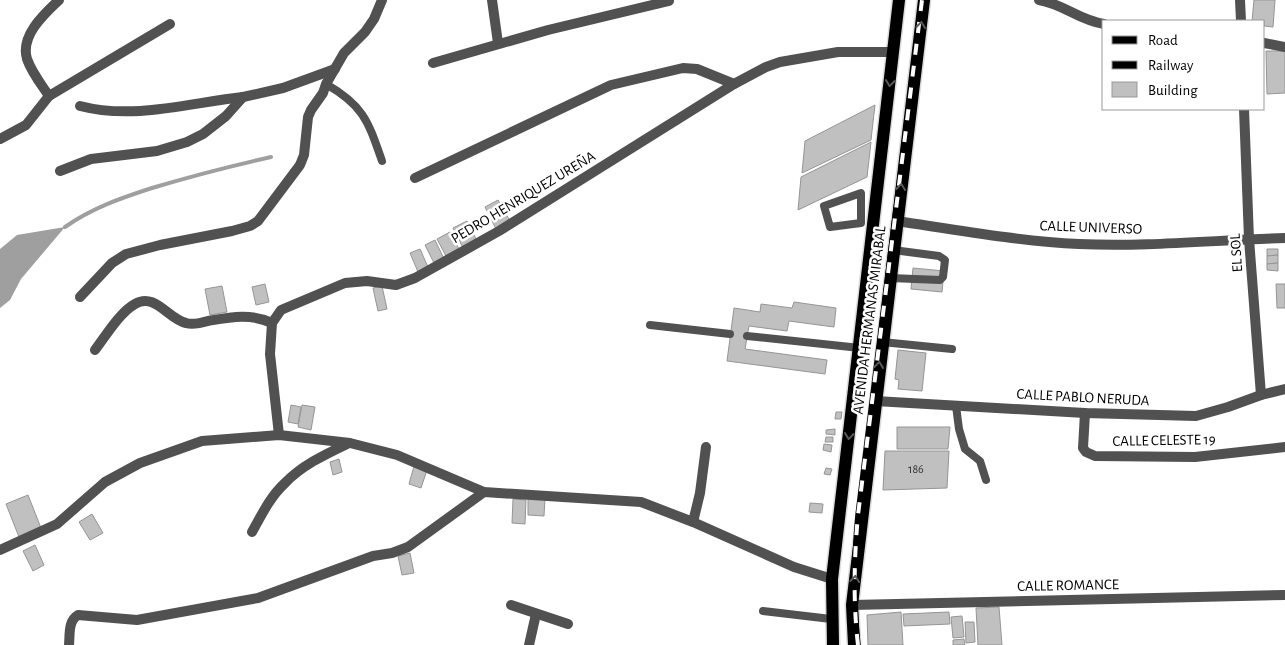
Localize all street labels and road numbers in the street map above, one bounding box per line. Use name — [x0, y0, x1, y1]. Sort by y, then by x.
street label: PEDRO HENRIQUEZ UREÑA — [448, 147, 598, 246]
street label: CALLE UNIVERSO — [1039, 218, 1143, 237]
street label: AVENIDA HERMANAS MIRABAL — [851, 224, 889, 415]
street label: EL SOL — [1228, 232, 1245, 273]
street label: CALLE PABLO NERUDA — [1016, 387, 1150, 408]
street label: CALLE CELESTE 19 — [1112, 432, 1216, 449]
street label: CALLE ROMANCE — [1017, 577, 1119, 594]

